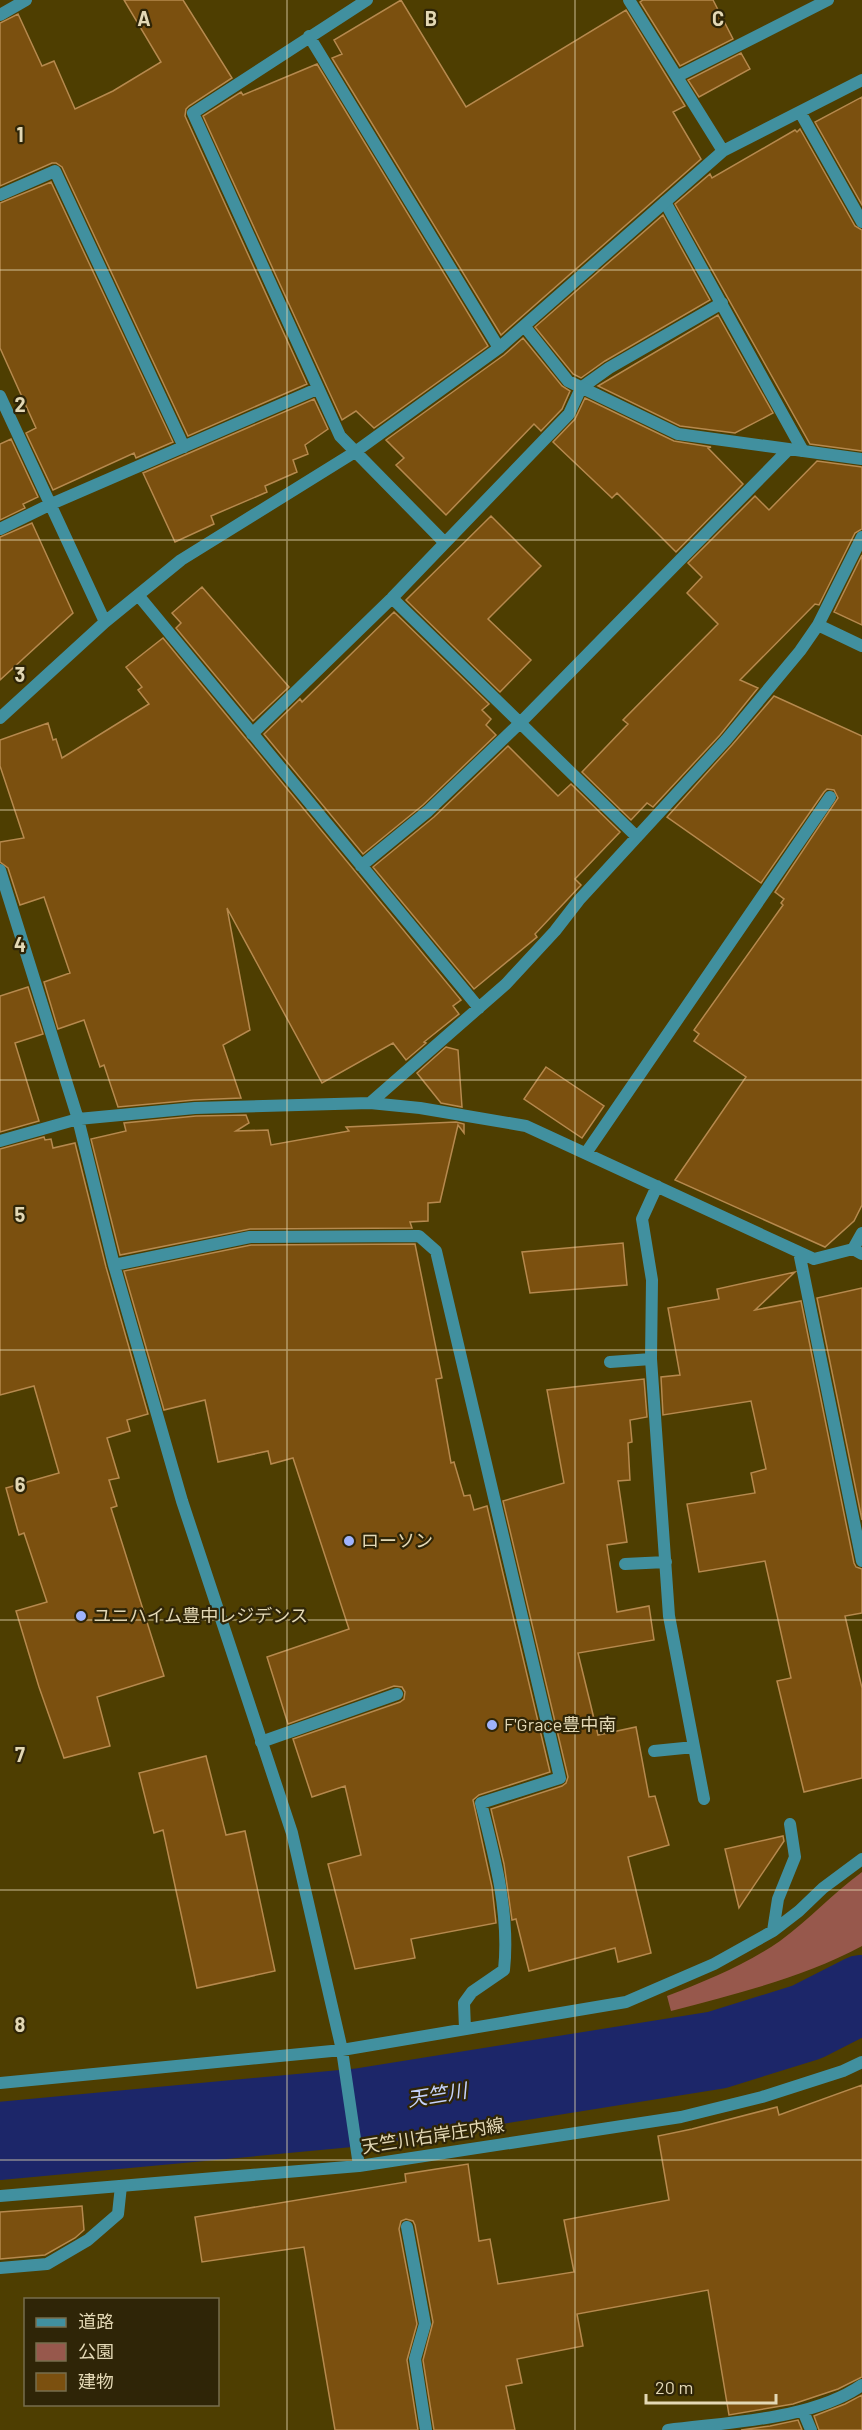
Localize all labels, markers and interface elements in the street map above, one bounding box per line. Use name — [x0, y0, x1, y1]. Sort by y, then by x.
text: A — [137, 6, 151, 30]
text: B — [425, 6, 437, 30]
text: C — [712, 6, 724, 30]
text: 1 — [16, 122, 24, 146]
text: 2 — [14, 392, 26, 416]
text: 3 — [15, 662, 25, 686]
text: 4 — [14, 932, 26, 956]
text: 5 — [15, 1202, 26, 1226]
text: 6 — [15, 1472, 26, 1496]
place label: ローソン — [361, 1529, 433, 1551]
marker: ローソン — [342, 1534, 356, 1548]
place label: ユニハイム豊中レジデンス — [93, 1604, 308, 1626]
marker: ユニハイム豊中レジデンス — [74, 1609, 88, 1623]
place label: F'Grace豊中南 — [504, 1713, 616, 1735]
marker: F'Grace豊中南 — [485, 1718, 499, 1732]
text: 7 — [15, 1742, 25, 1766]
text: 8 — [15, 2012, 26, 2036]
water label: 天竺川 — [405, 2077, 470, 2111]
street label: 天竺川右岸庄内線 — [360, 2113, 506, 2157]
legend — [24, 2298, 219, 2406]
text: 道路 — [78, 2310, 114, 2332]
text: 公園 — [78, 2340, 114, 2362]
scale bar — [646, 2367, 776, 2405]
text: 建物 — [78, 2370, 114, 2392]
text: 20 m — [655, 2376, 693, 2398]

